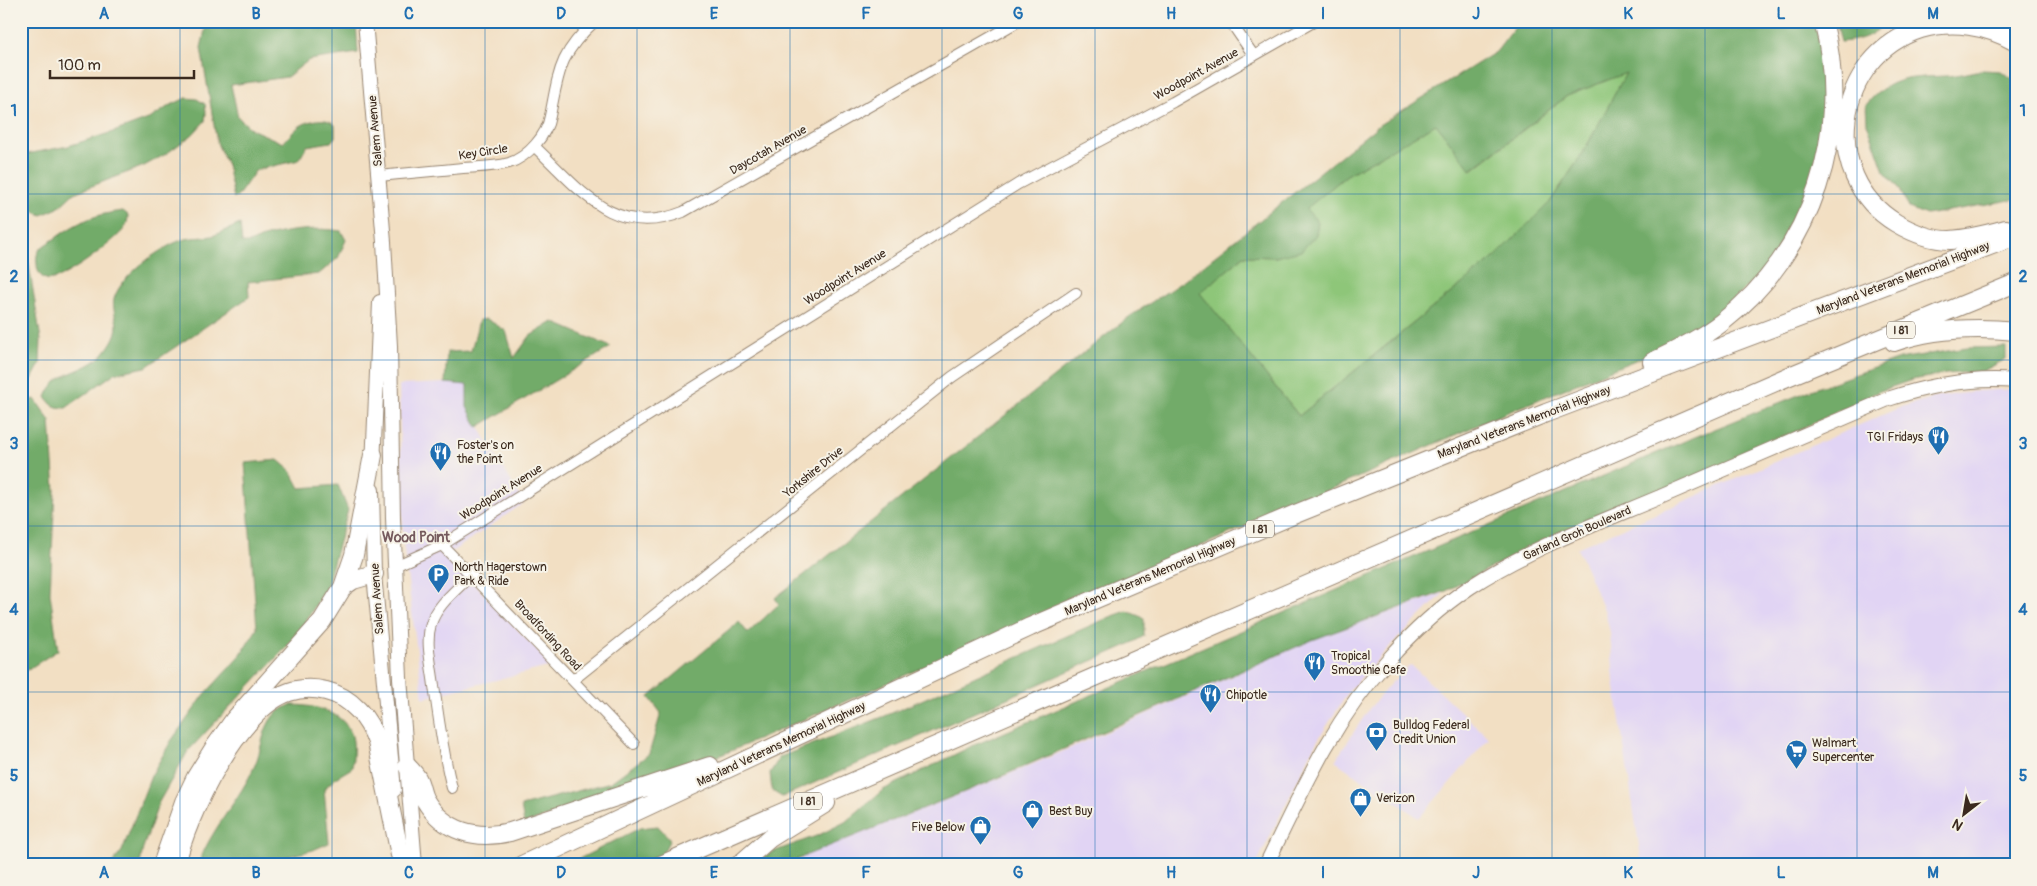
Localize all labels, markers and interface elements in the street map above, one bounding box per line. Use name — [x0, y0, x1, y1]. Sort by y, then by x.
text: A — [99, 4, 110, 24]
text: B — [251, 4, 261, 24]
text: C — [404, 4, 414, 24]
text: D — [556, 4, 566, 24]
text: E — [710, 4, 719, 24]
text: F — [861, 4, 871, 24]
text: G — [1013, 4, 1024, 24]
text: H — [1166, 4, 1176, 24]
text: I — [1321, 4, 1325, 24]
text: J — [1472, 4, 1480, 24]
text: K — [1623, 4, 1633, 24]
text: L — [1776, 4, 1786, 24]
text: M — [1927, 4, 1939, 24]
street label: Woodpoint Avenue — [1151, 45, 1241, 104]
scale bar — [50, 48, 194, 80]
text: 100 m — [58, 56, 101, 75]
street label: Salem Avenue — [365, 95, 386, 167]
text: 1 — [11, 101, 17, 121]
text: 1 — [2020, 101, 2026, 121]
street label: Daycotah Avenue — [727, 122, 809, 179]
street label: Key Circle — [457, 141, 509, 164]
street label: Maryland Veterans Memorial Highway — [1815, 238, 1992, 318]
street label: Woodpoint Avenue — [801, 246, 889, 309]
text: 2 — [10, 267, 19, 287]
text: 2 — [2019, 267, 2028, 287]
road number: I 81 — [1887, 322, 1915, 338]
street label: Maryland Veterans Memorial Highway — [1436, 382, 1613, 462]
restaurant icon: TGI Fridays — [1927, 425, 1951, 456]
place label: TGI Fridays — [1867, 430, 1924, 445]
text: 3 — [10, 434, 19, 454]
text: 3 — [2019, 434, 2028, 454]
place label: Foster's on the Point — [456, 438, 514, 467]
restaurant icon: Foster's on the Point — [429, 440, 453, 471]
street label: Yorkshire Drive — [779, 444, 846, 502]
street label: Woodpoint Avenue — [457, 461, 545, 524]
street label: Garland Groh Boulevard — [1521, 503, 1634, 564]
road number: I 81 — [1246, 520, 1274, 538]
district label: Wood Point — [382, 529, 450, 546]
street label: Maryland Veterans Memorial Highway — [1062, 534, 1238, 619]
place label: North Hagerstown Park & Ride — [454, 560, 547, 589]
parking icon: North Hagerstown Park & Ride — [426, 562, 450, 593]
street label: Salem Avenue — [368, 563, 387, 635]
street label: Broadfording Road — [511, 597, 584, 674]
text: 4 — [9, 600, 19, 620]
text: 4 — [2018, 600, 2028, 620]
place label: Tropical Smoothie Cafe — [1331, 649, 1406, 678]
restaurant icon: Tropical Smoothie Cafe — [1303, 651, 1327, 682]
restaurant icon: Chipotle — [1198, 683, 1222, 714]
place label: Chipotle — [1226, 688, 1267, 703]
street label: Maryland Veterans Memorial Highway — [695, 699, 868, 790]
place label: Bulldog Federal Credit Union — [1393, 718, 1470, 747]
bank icon: Bulldog Federal Credit Union — [1365, 720, 1389, 751]
place label: Walmart Supercenter — [1812, 736, 1875, 765]
supermarket icon: Walmart Supercenter — [1784, 738, 1808, 769]
text: 5 — [10, 766, 19, 786]
text: 5 — [2019, 766, 2028, 786]
shop icon: Verizon — [1348, 786, 1372, 817]
north arrow — [1940, 788, 1990, 838]
place label: Verizon — [1376, 791, 1415, 806]
road number: I 81 — [794, 792, 822, 809]
shop icon: Best Buy — [1021, 799, 1045, 830]
place label: Best Buy — [1049, 804, 1092, 819]
shop icon: Five Below — [969, 815, 993, 846]
text: N — [1949, 815, 1966, 834]
place label: Five Below — [911, 820, 965, 835]
text: A — [99, 863, 110, 883]
text: B — [251, 863, 261, 883]
text: C — [404, 863, 414, 883]
text: D — [556, 863, 566, 883]
text: E — [710, 863, 719, 883]
text: F — [861, 863, 871, 883]
text: G — [1013, 863, 1024, 883]
text: H — [1166, 863, 1176, 883]
text: I — [1321, 863, 1325, 883]
text: J — [1472, 863, 1480, 883]
text: K — [1623, 863, 1633, 883]
text: L — [1776, 863, 1786, 883]
text: M — [1927, 863, 1939, 883]

